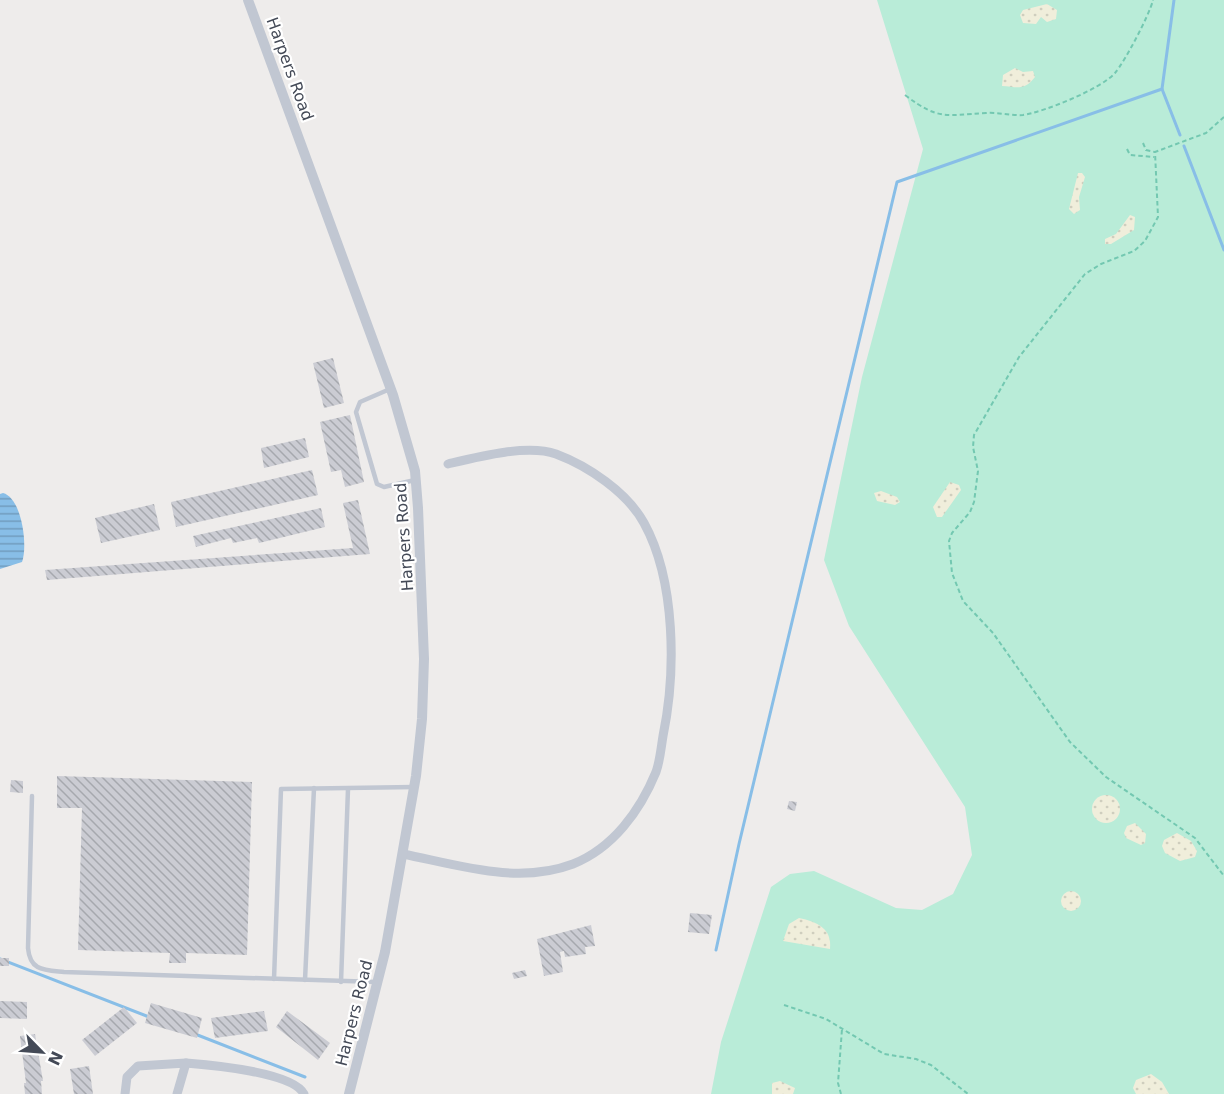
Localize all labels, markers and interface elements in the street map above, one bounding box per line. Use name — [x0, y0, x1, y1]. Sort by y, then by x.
street label: Harpers Road — [263, 15, 317, 123]
street label: Harpers Road — [391, 482, 417, 592]
street label: Harpers Road — [332, 958, 376, 1068]
north arrow — [12, 1022, 72, 1082]
text: N — [44, 1048, 67, 1068]

